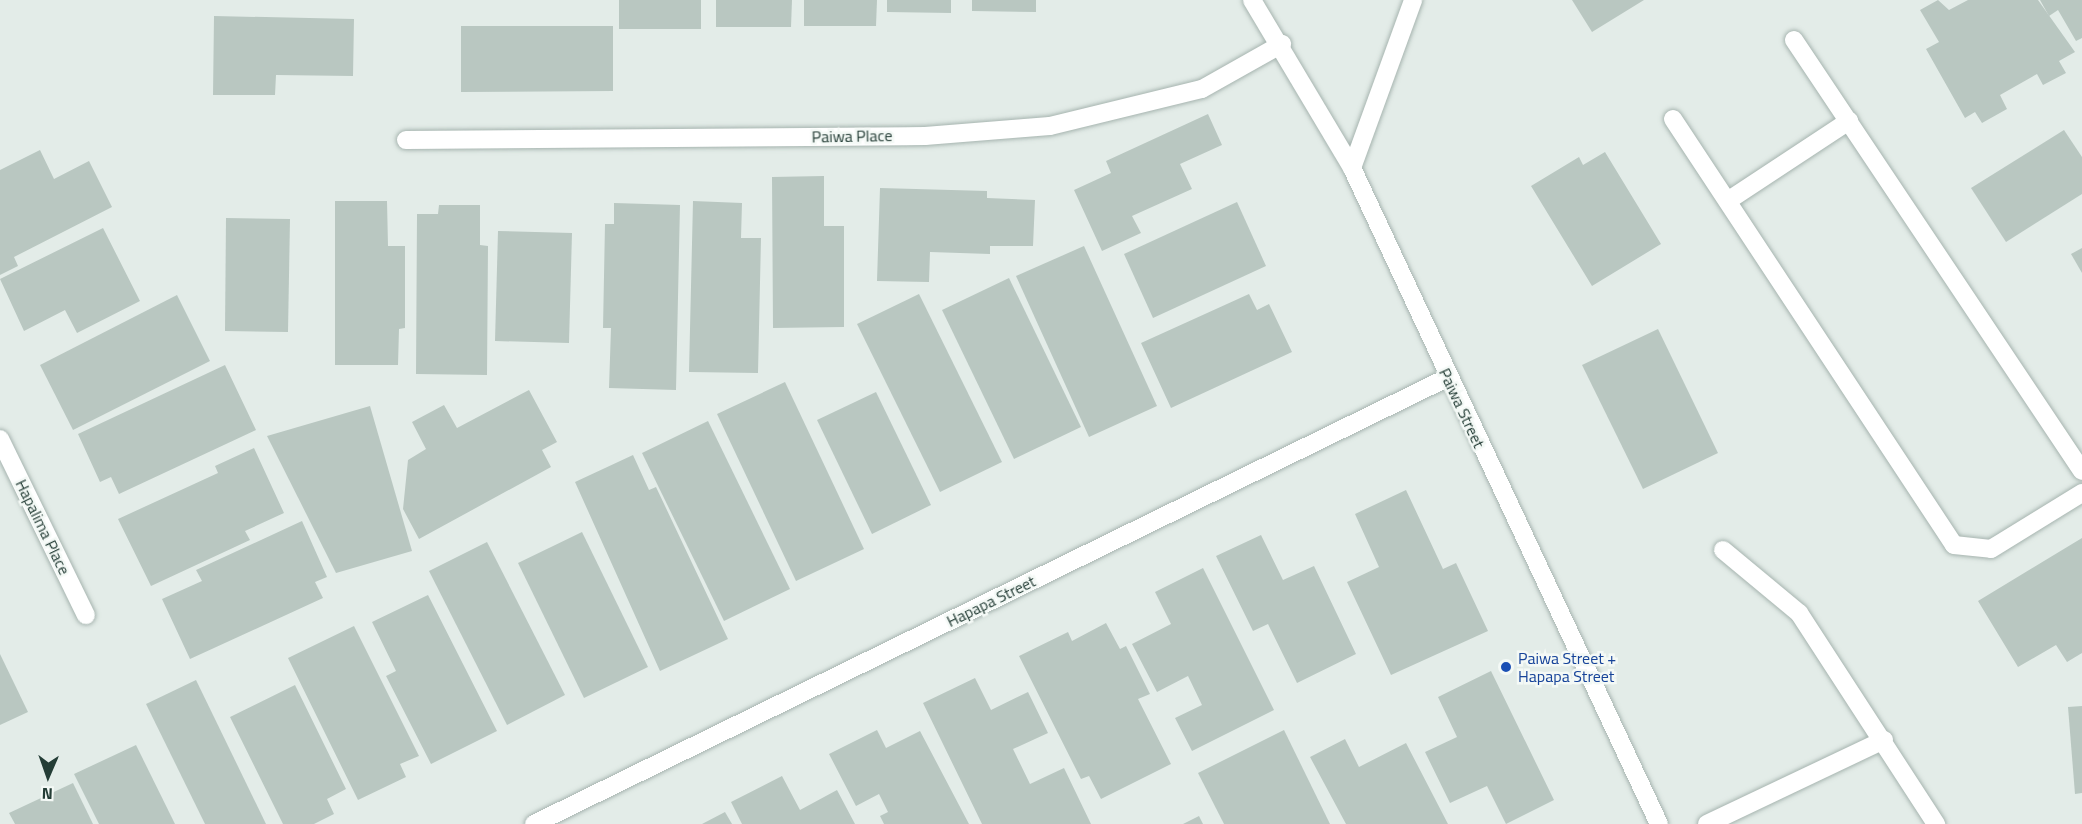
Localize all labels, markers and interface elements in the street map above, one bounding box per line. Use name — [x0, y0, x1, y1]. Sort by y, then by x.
street label: Paiwa Place — [811, 126, 893, 146]
street label: Paiwa Street — [1435, 365, 1489, 451]
street label: Hapalima Place — [12, 476, 74, 578]
street label: Hapapa Street — [943, 571, 1039, 631]
place label: Paiwa Street + Hapapa Street — [1518, 648, 1616, 686]
marker: Paiwa Street + Hapapa Street — [1499, 660, 1513, 674]
north arrow — [18, 746, 78, 806]
text: N — [41, 782, 53, 806]

